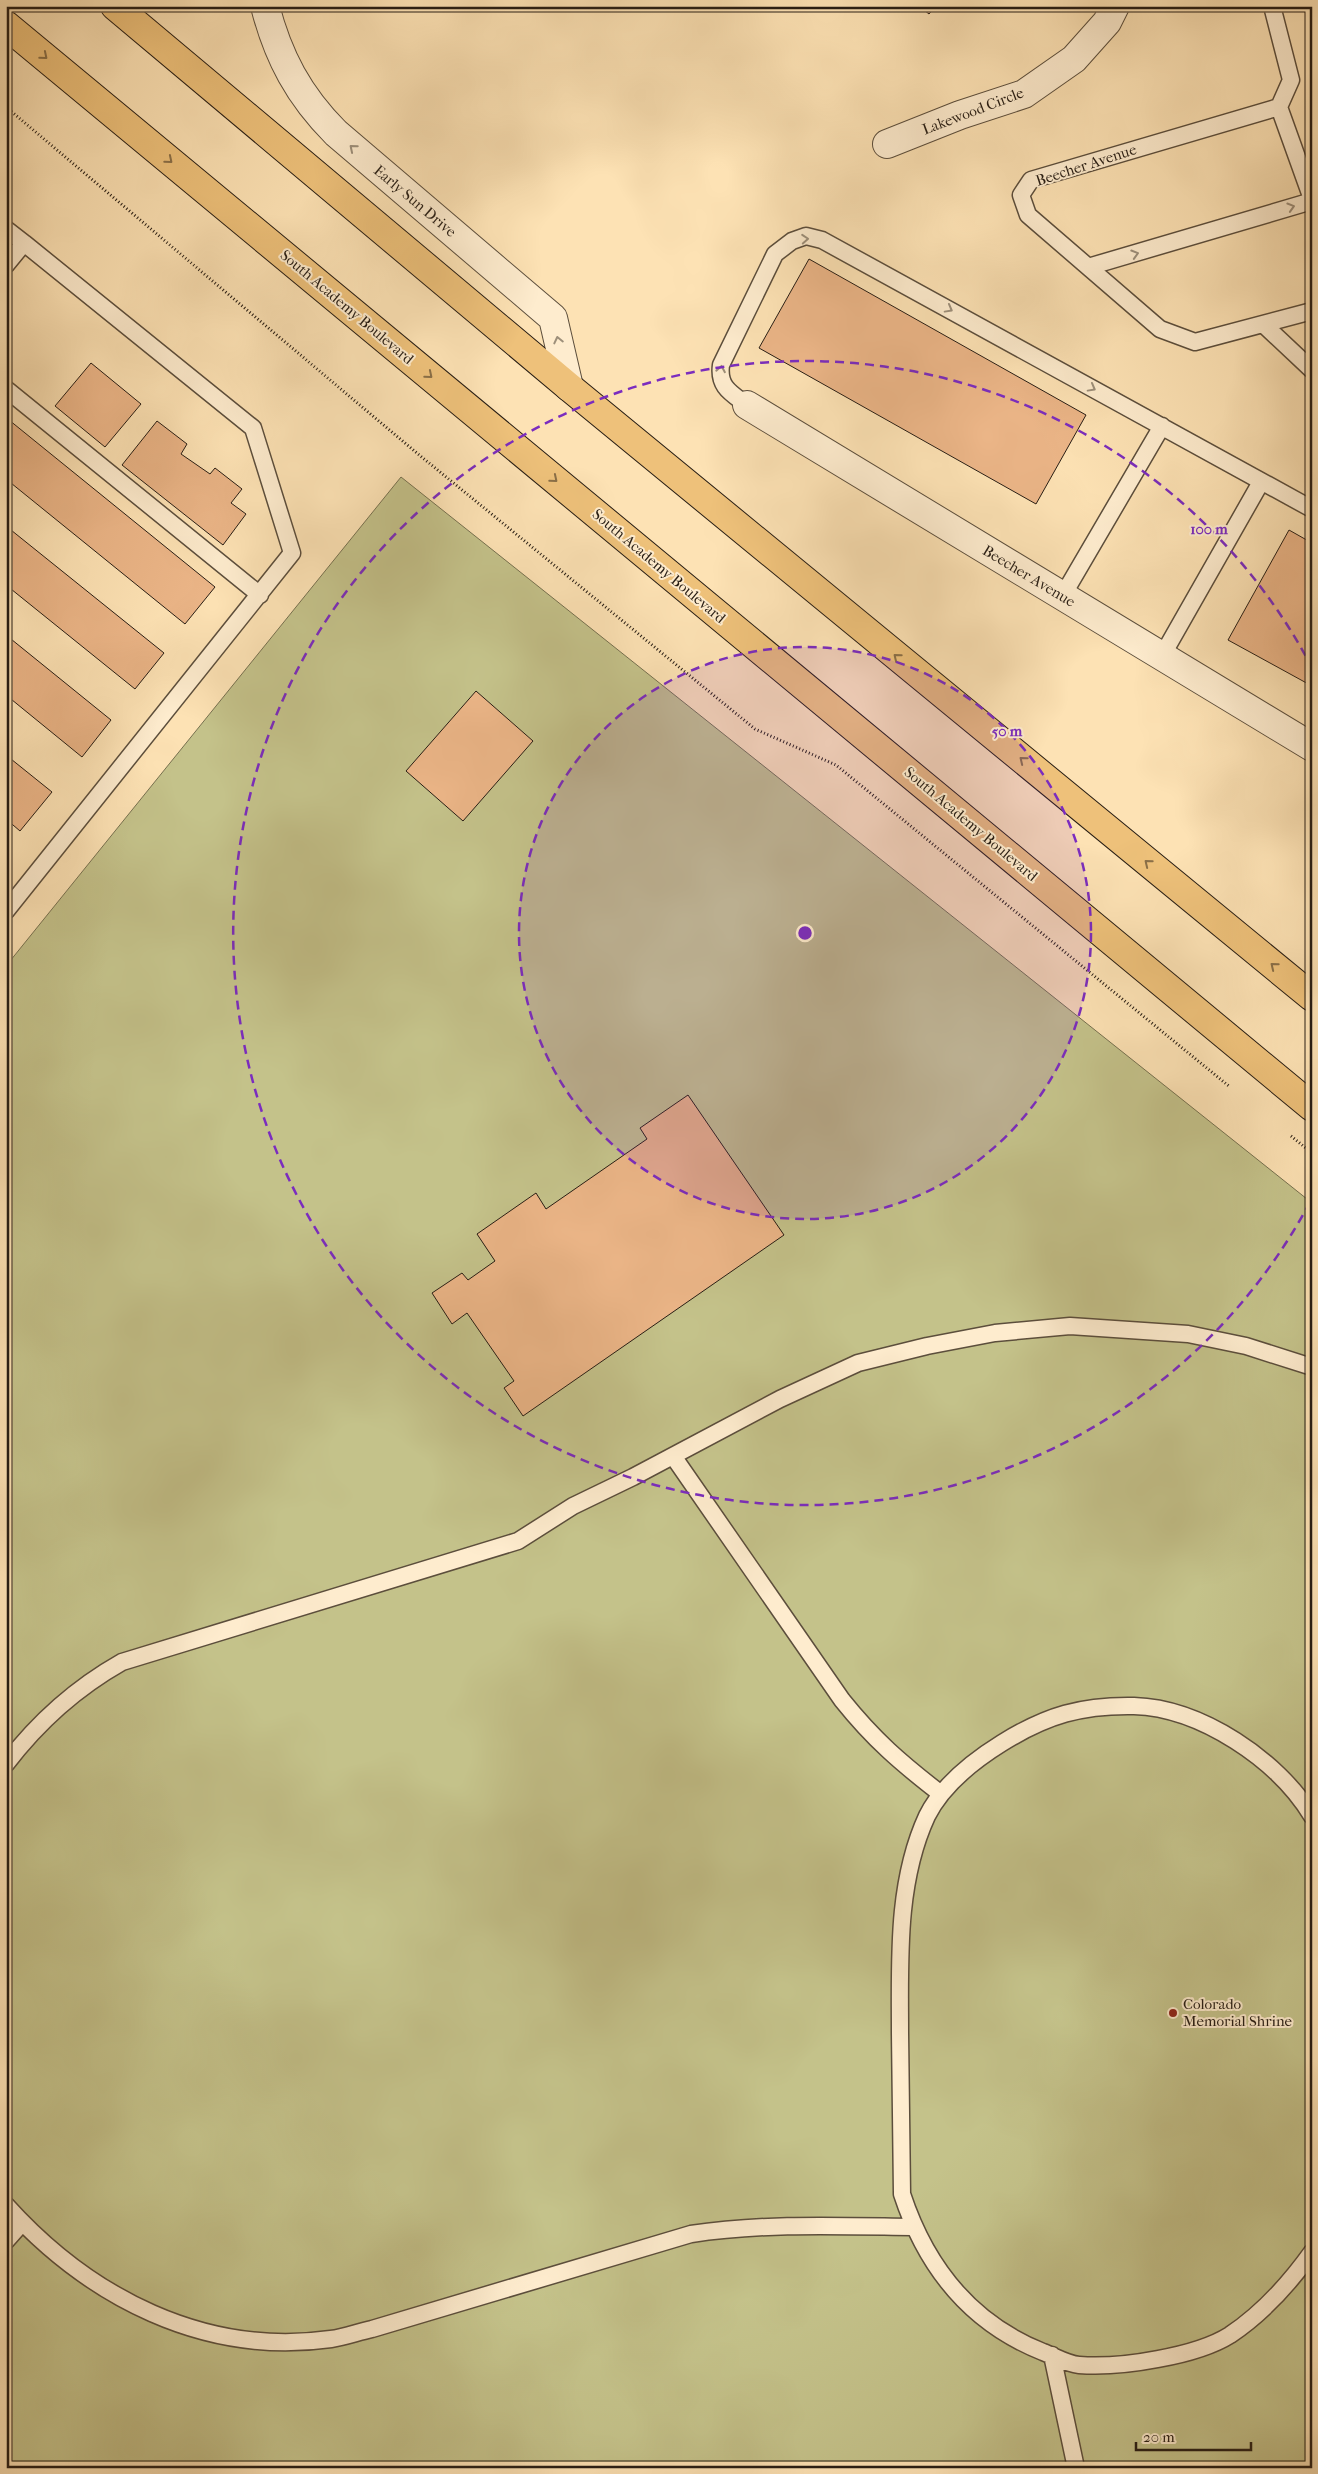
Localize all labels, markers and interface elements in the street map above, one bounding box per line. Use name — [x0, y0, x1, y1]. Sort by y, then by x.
one-way arrow — [38, 50, 47, 58]
street label: Lakewood Circle — [920, 83, 1027, 139]
street label: Beecher Avenue — [1033, 140, 1139, 190]
one-way arrow — [350, 144, 359, 153]
one-way arrow — [163, 154, 172, 162]
street label: Early Sun Drive — [370, 161, 460, 241]
one-way arrow — [1286, 203, 1295, 213]
one-way arrow — [801, 233, 809, 244]
street label: South Academy Boulevard — [277, 246, 418, 369]
one-way arrow — [1131, 249, 1139, 259]
one-way arrow — [944, 303, 953, 313]
one-way arrow — [553, 335, 564, 344]
one-way arrow — [716, 365, 726, 373]
one-way arrow — [423, 369, 432, 378]
one-way arrow — [1086, 381, 1095, 391]
one-way arrow — [548, 473, 557, 482]
street label: South Academy Boulevard — [589, 505, 730, 628]
text: 100 m — [1190, 520, 1228, 538]
street label: Beecher Avenue — [979, 541, 1079, 611]
one-way arrow — [894, 654, 903, 662]
text: 50 m — [992, 722, 1023, 740]
one-way arrow — [1019, 756, 1028, 765]
street label: South Academy Boulevard — [901, 763, 1042, 886]
one-way arrow — [1145, 859, 1154, 868]
centre of rings — [796, 924, 814, 942]
one-way arrow — [1271, 963, 1280, 971]
place label: Colorado Memorial Shrine — [1183, 1995, 1293, 2030]
marker: Colorado Memorial Shrine — [1167, 2007, 1179, 2019]
scale bar — [1136, 2419, 1250, 2451]
text: 20 m — [1143, 2428, 1175, 2446]

